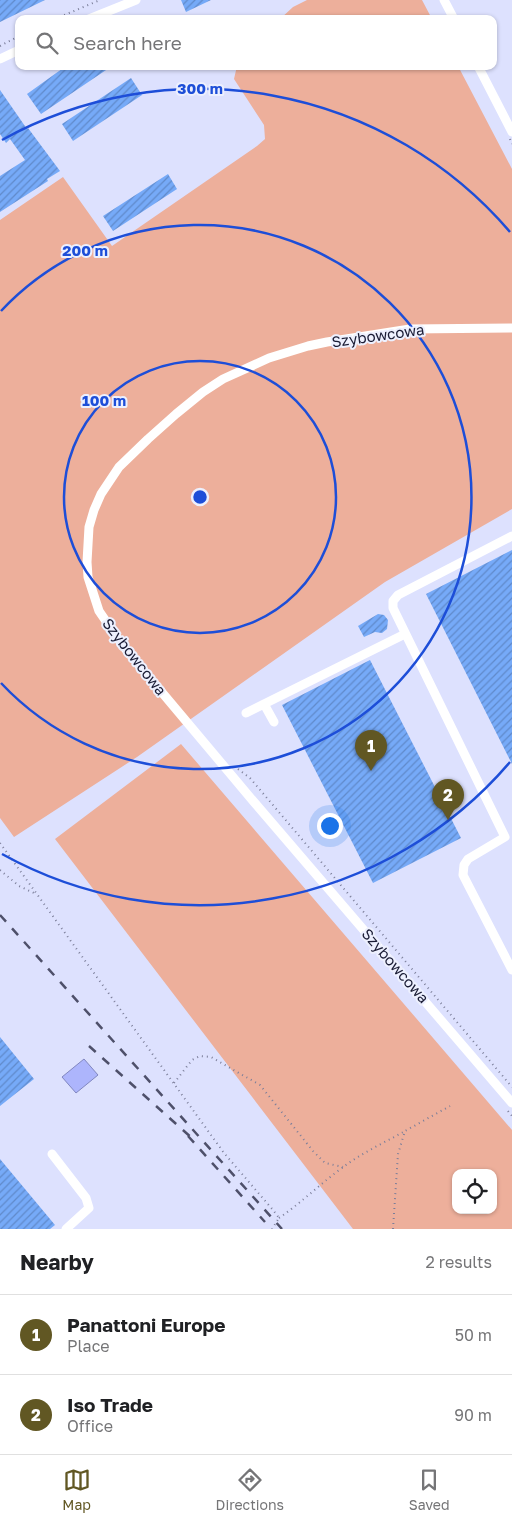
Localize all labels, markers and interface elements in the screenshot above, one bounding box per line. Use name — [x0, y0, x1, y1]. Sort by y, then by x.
search box — [15, 15, 497, 70]
icon: search — [33, 29, 61, 57]
text: Search here — [73, 31, 182, 54]
text: 300 m — [177, 79, 223, 97]
text: 200 m — [62, 241, 108, 259]
street label: Szybowcowa — [331, 320, 425, 350]
text: 100 m — [82, 391, 126, 409]
centre of rings — [191, 488, 209, 506]
street label: Szybowcowa — [99, 614, 171, 699]
pin: 1 — [355, 730, 387, 771]
pin: 2 — [432, 779, 464, 820]
your location — [317, 813, 343, 839]
street label: Szybowcowa — [358, 924, 433, 1006]
map controls — [452, 1169, 497, 1214]
button: locate — [452, 1169, 497, 1214]
text: Nearby — [20, 1249, 94, 1275]
text: 2 results — [426, 1252, 492, 1272]
text: Panattoni Europe — [67, 1313, 225, 1336]
text: 1 — [32, 1325, 40, 1345]
text: 50 m — [455, 1325, 492, 1345]
text: Place — [67, 1336, 110, 1356]
text: Iso Trade — [67, 1393, 153, 1416]
text: 2 — [31, 1405, 41, 1425]
text: 90 m — [454, 1405, 492, 1425]
text: Office — [67, 1416, 113, 1436]
tab: Map — [62, 1466, 91, 1513]
tab: Directions — [216, 1466, 284, 1513]
tab: Saved — [409, 1466, 450, 1513]

